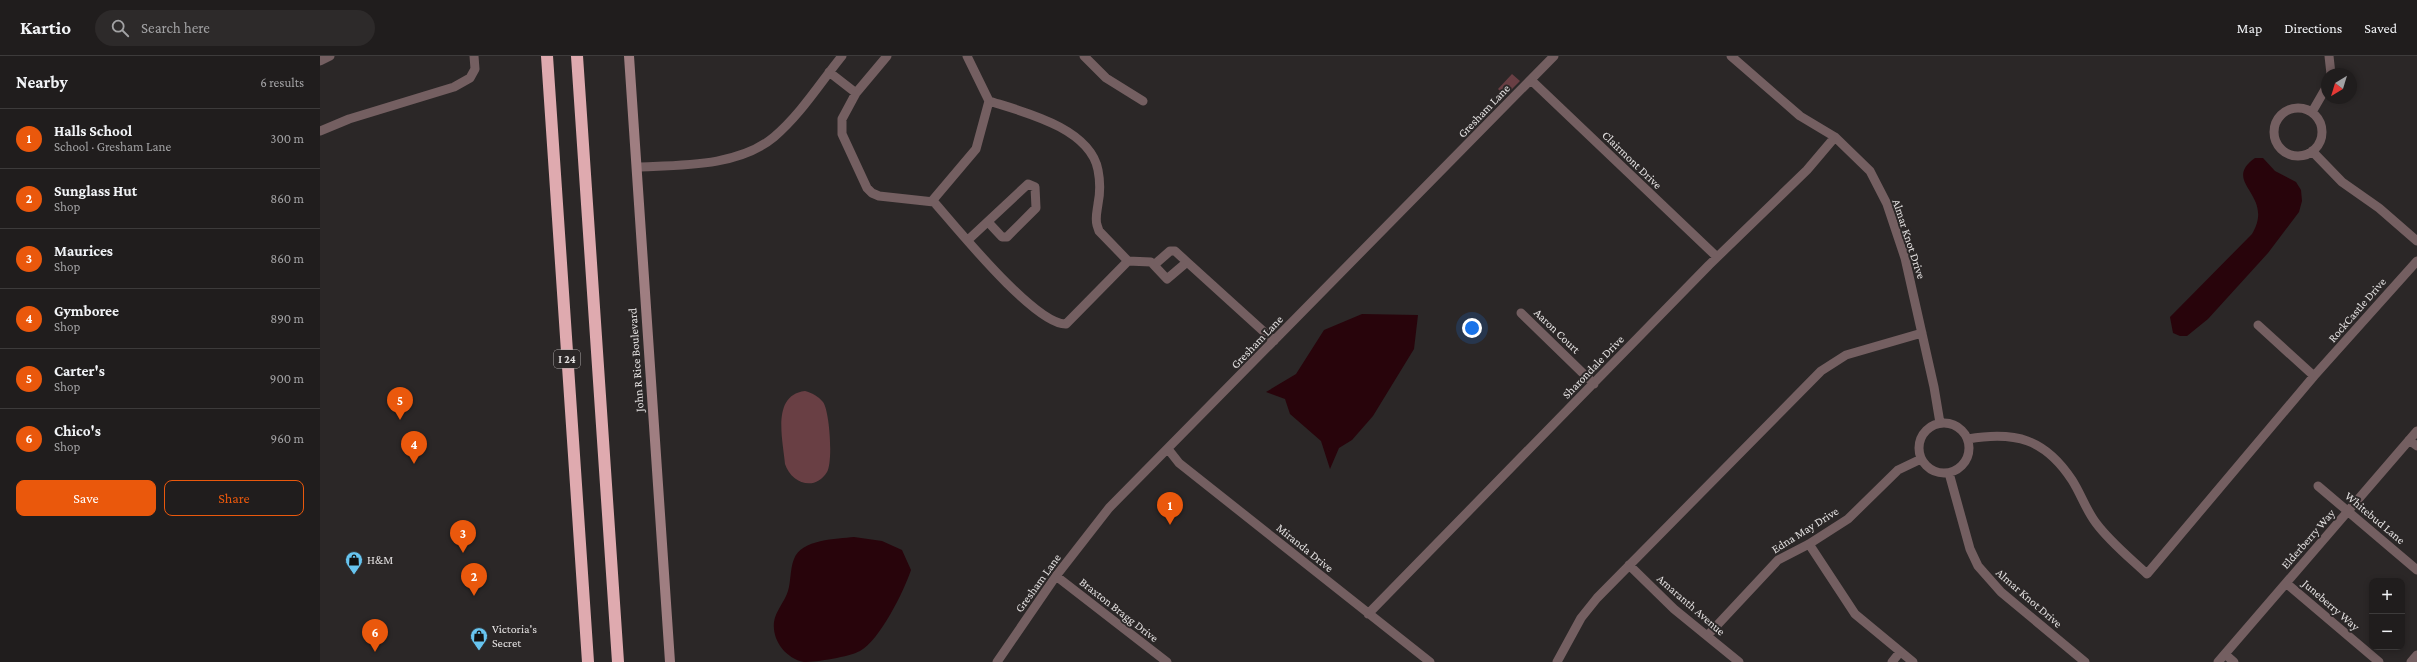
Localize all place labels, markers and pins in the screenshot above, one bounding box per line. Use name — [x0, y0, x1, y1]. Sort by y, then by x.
pin: 5 — [387, 387, 413, 420]
pin: 4 — [401, 431, 427, 464]
pin: 1 — [1157, 492, 1183, 525]
pin: 3 — [450, 520, 476, 553]
shop icon: H&M — [344, 550, 364, 575]
place label: H&M — [367, 553, 393, 567]
pin: 2 — [461, 563, 487, 596]
pin: 6 — [362, 619, 388, 652]
place label: Victoria's Secret — [492, 622, 537, 650]
shop icon: Victoria's Secret — [469, 626, 489, 651]

